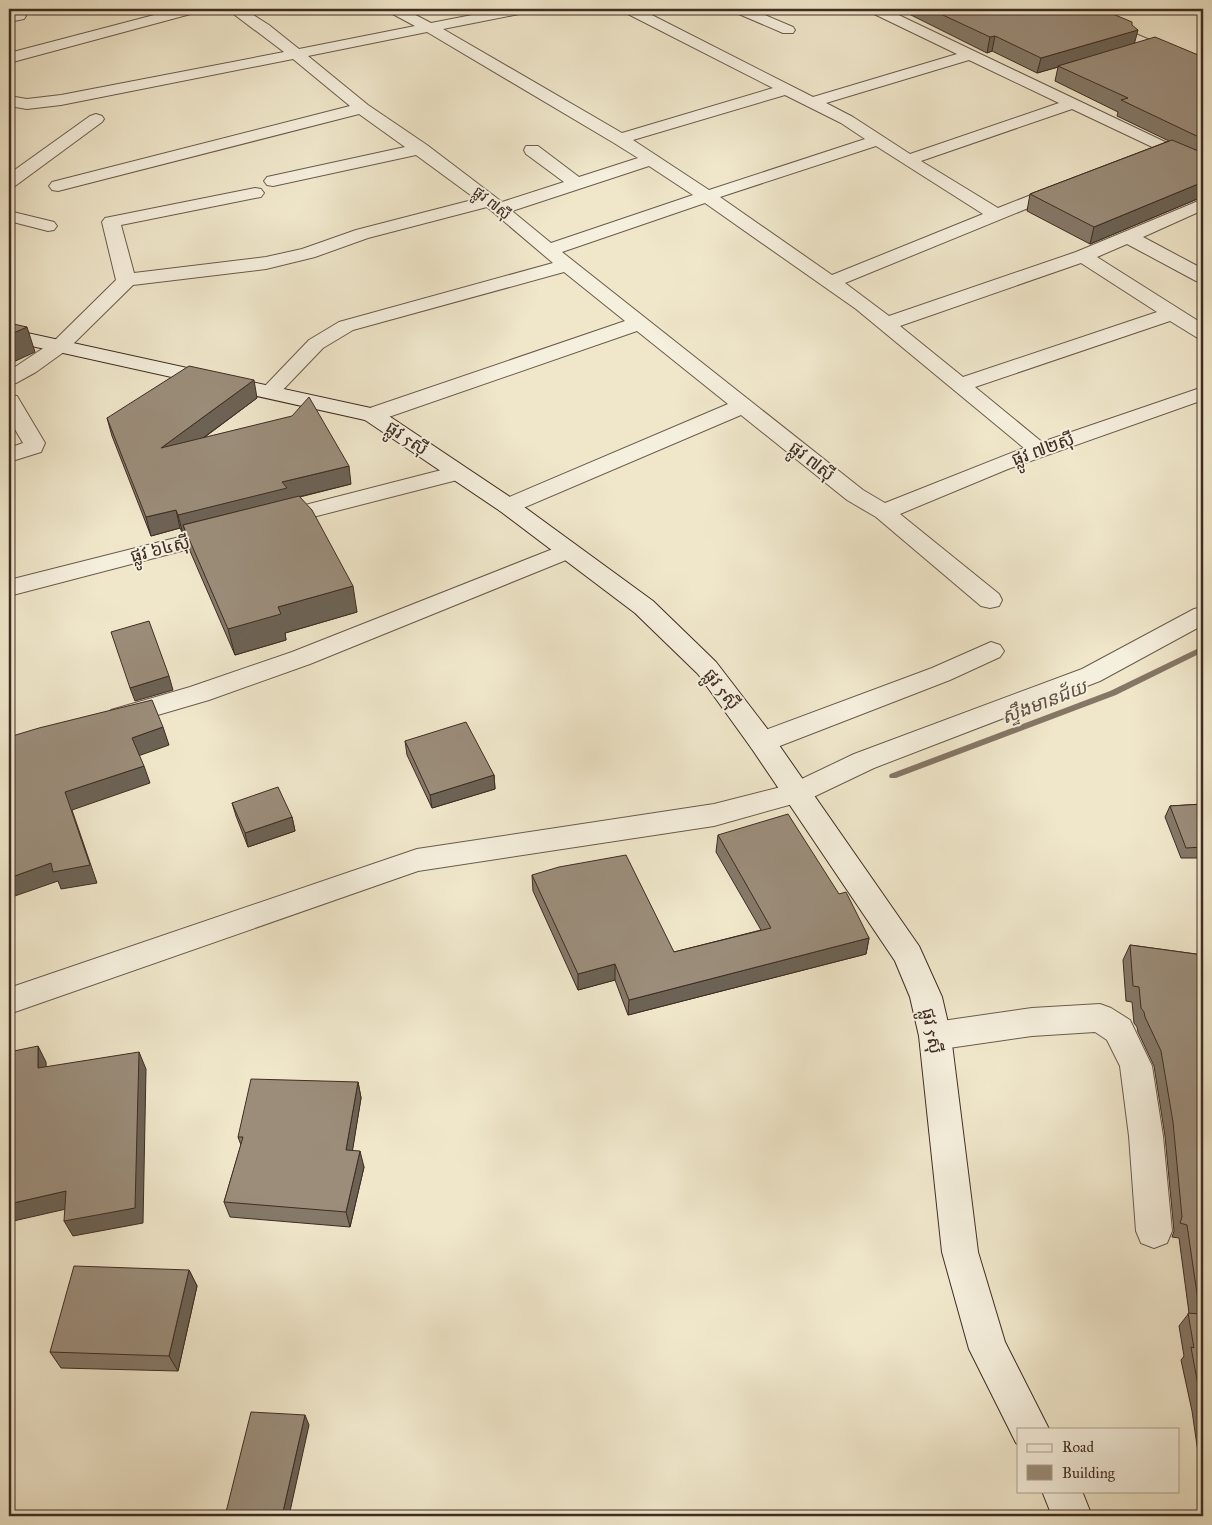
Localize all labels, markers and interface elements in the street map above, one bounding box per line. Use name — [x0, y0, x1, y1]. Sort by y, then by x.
street label: ផ្លូវ ៧ស៊ី — [467, 182, 514, 227]
street label: ផ្លូវ 5ស៊ី — [379, 416, 432, 464]
street label: ផ្លូវ ៧២ស៊ី — [1008, 427, 1079, 476]
street label: ផ្លូវ ៧ស៊ី — [781, 436, 839, 490]
street label: ផ្លូវ ៦៤ស៊ី — [128, 531, 193, 572]
street label: ផ្លូវ 5ស៊ី — [695, 664, 745, 717]
water label: ស្ទឹងមានជ័យ — [998, 674, 1092, 729]
street label: ផ្លូវ 5ស៊ី — [912, 1006, 947, 1057]
legend — [1017, 1428, 1180, 1492]
text: Road — [1062, 1438, 1094, 1456]
text: Building — [1062, 1464, 1116, 1482]

